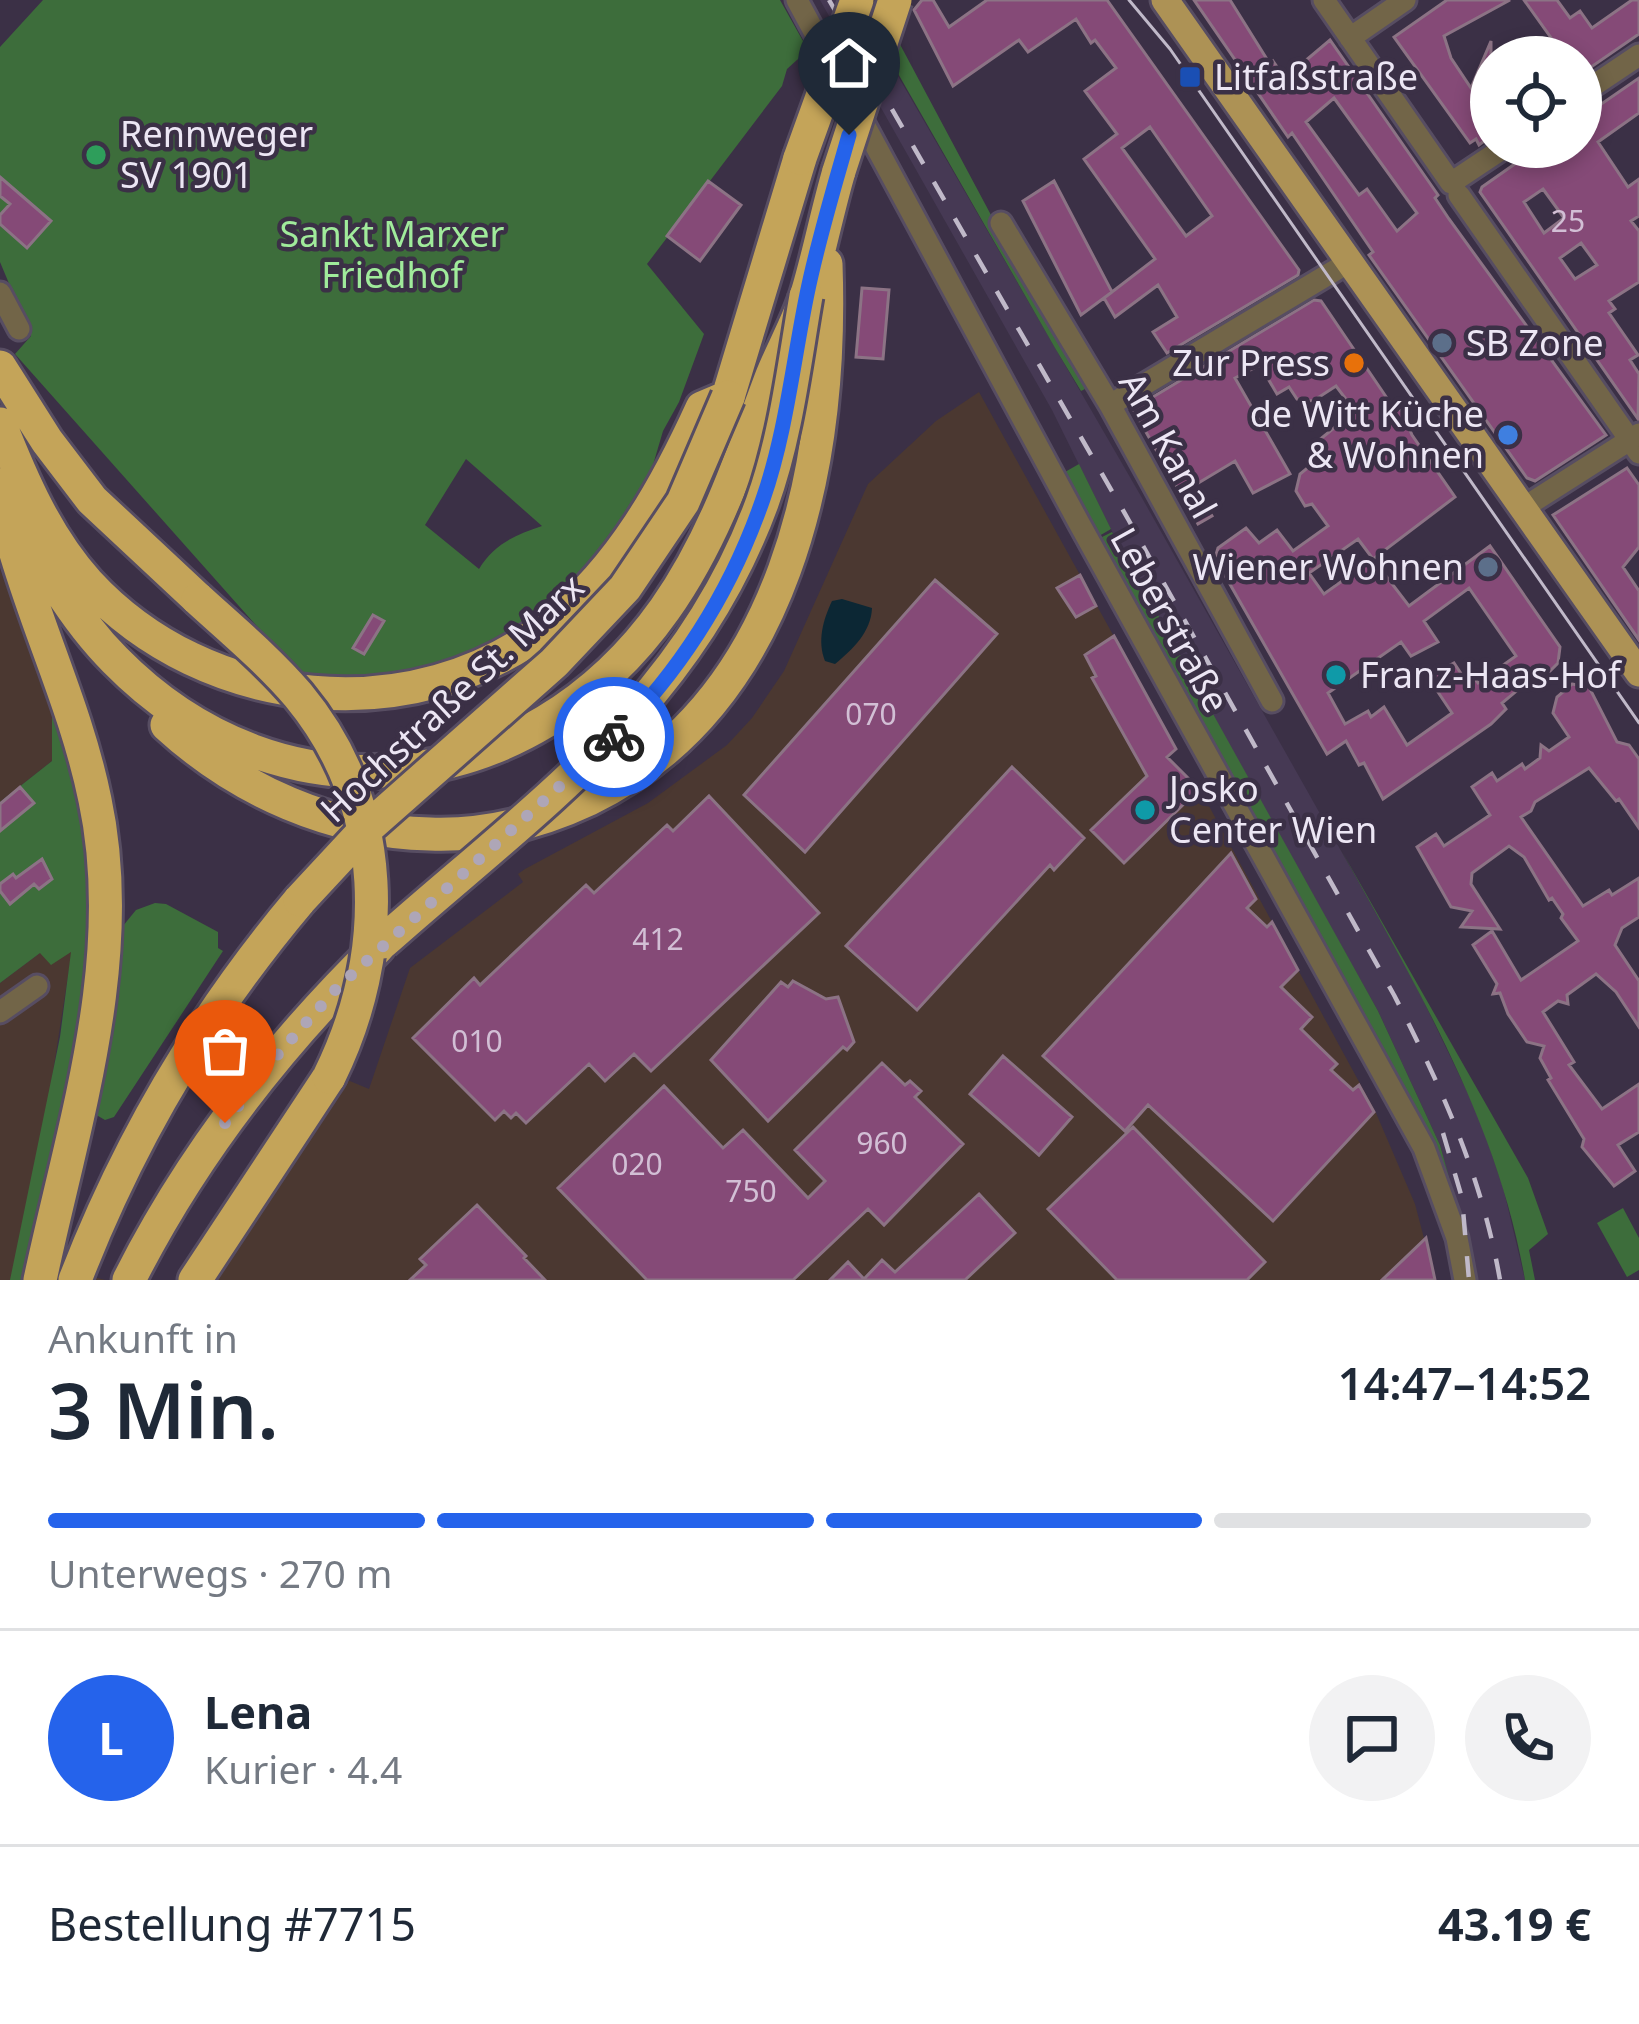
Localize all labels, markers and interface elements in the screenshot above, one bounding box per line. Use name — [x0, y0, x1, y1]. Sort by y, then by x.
pin — [798, 12, 900, 135]
icon: home — [816, 30, 882, 96]
map controls — [1470, 36, 1602, 168]
button: locate — [1470, 36, 1602, 168]
place label: Litfaßstraße — [1214, 52, 1418, 101]
marker: Litfaßstraße — [1177, 64, 1203, 90]
place label: Rennweger SV 1901 — [120, 109, 313, 199]
marker: Rennweger SV 1901 — [83, 142, 109, 168]
house number: 25 — [1551, 200, 1585, 241]
park label: Sankt Marxer Friedhof — [279, 209, 505, 299]
place label: SB Zone — [1466, 318, 1603, 367]
marker: SB Zone — [1429, 330, 1455, 356]
place label: Zur Press — [1172, 338, 1330, 387]
marker: Zur Press — [1341, 350, 1367, 376]
street label: Am Kanal — [1108, 363, 1229, 527]
place label: de Witt Küche & Wohnen — [1250, 389, 1484, 479]
marker: de Witt Küche & Wohnen — [1495, 422, 1521, 448]
street label: Leberstraße — [1100, 519, 1241, 721]
place label: Wiener Wohnen — [1193, 542, 1464, 591]
marker: Wiener Wohnen — [1475, 554, 1501, 580]
street label: Hochstraße St. Marx — [309, 563, 594, 833]
place label: Franz-Haas-Hof — [1360, 650, 1622, 699]
marker: Franz-Haas-Hof — [1323, 662, 1349, 688]
courier — [554, 677, 674, 797]
house number: 070 — [845, 693, 897, 734]
icon: bike — [581, 704, 647, 770]
place label: Josko Center Wien — [1166, 764, 1377, 854]
marker: Josko Center Wien — [1132, 797, 1158, 823]
house number: 412 — [632, 918, 684, 959]
pin — [174, 1000, 276, 1123]
icon: bag — [192, 1018, 258, 1084]
house number: 010 — [451, 1020, 503, 1061]
house number: 960 — [856, 1122, 908, 1163]
house number: 020 — [611, 1143, 663, 1184]
house number: 750 — [725, 1170, 777, 1211]
text: Ankunft in — [48, 1311, 238, 1364]
text: 14:47–14:52 — [1338, 1352, 1591, 1413]
text: 3 Min. — [48, 1356, 279, 1462]
text: Unterwegs · 270 m — [48, 1546, 392, 1599]
button: chat — [1309, 1675, 1435, 1801]
button: phone — [1465, 1675, 1591, 1801]
text: Lena — [204, 1681, 312, 1742]
text: L — [98, 1707, 124, 1768]
text: Kurier · 4.4 — [204, 1742, 402, 1795]
text: Bestellung #7715 — [48, 1893, 416, 1954]
text: 43.19 € — [1438, 1893, 1591, 1954]

